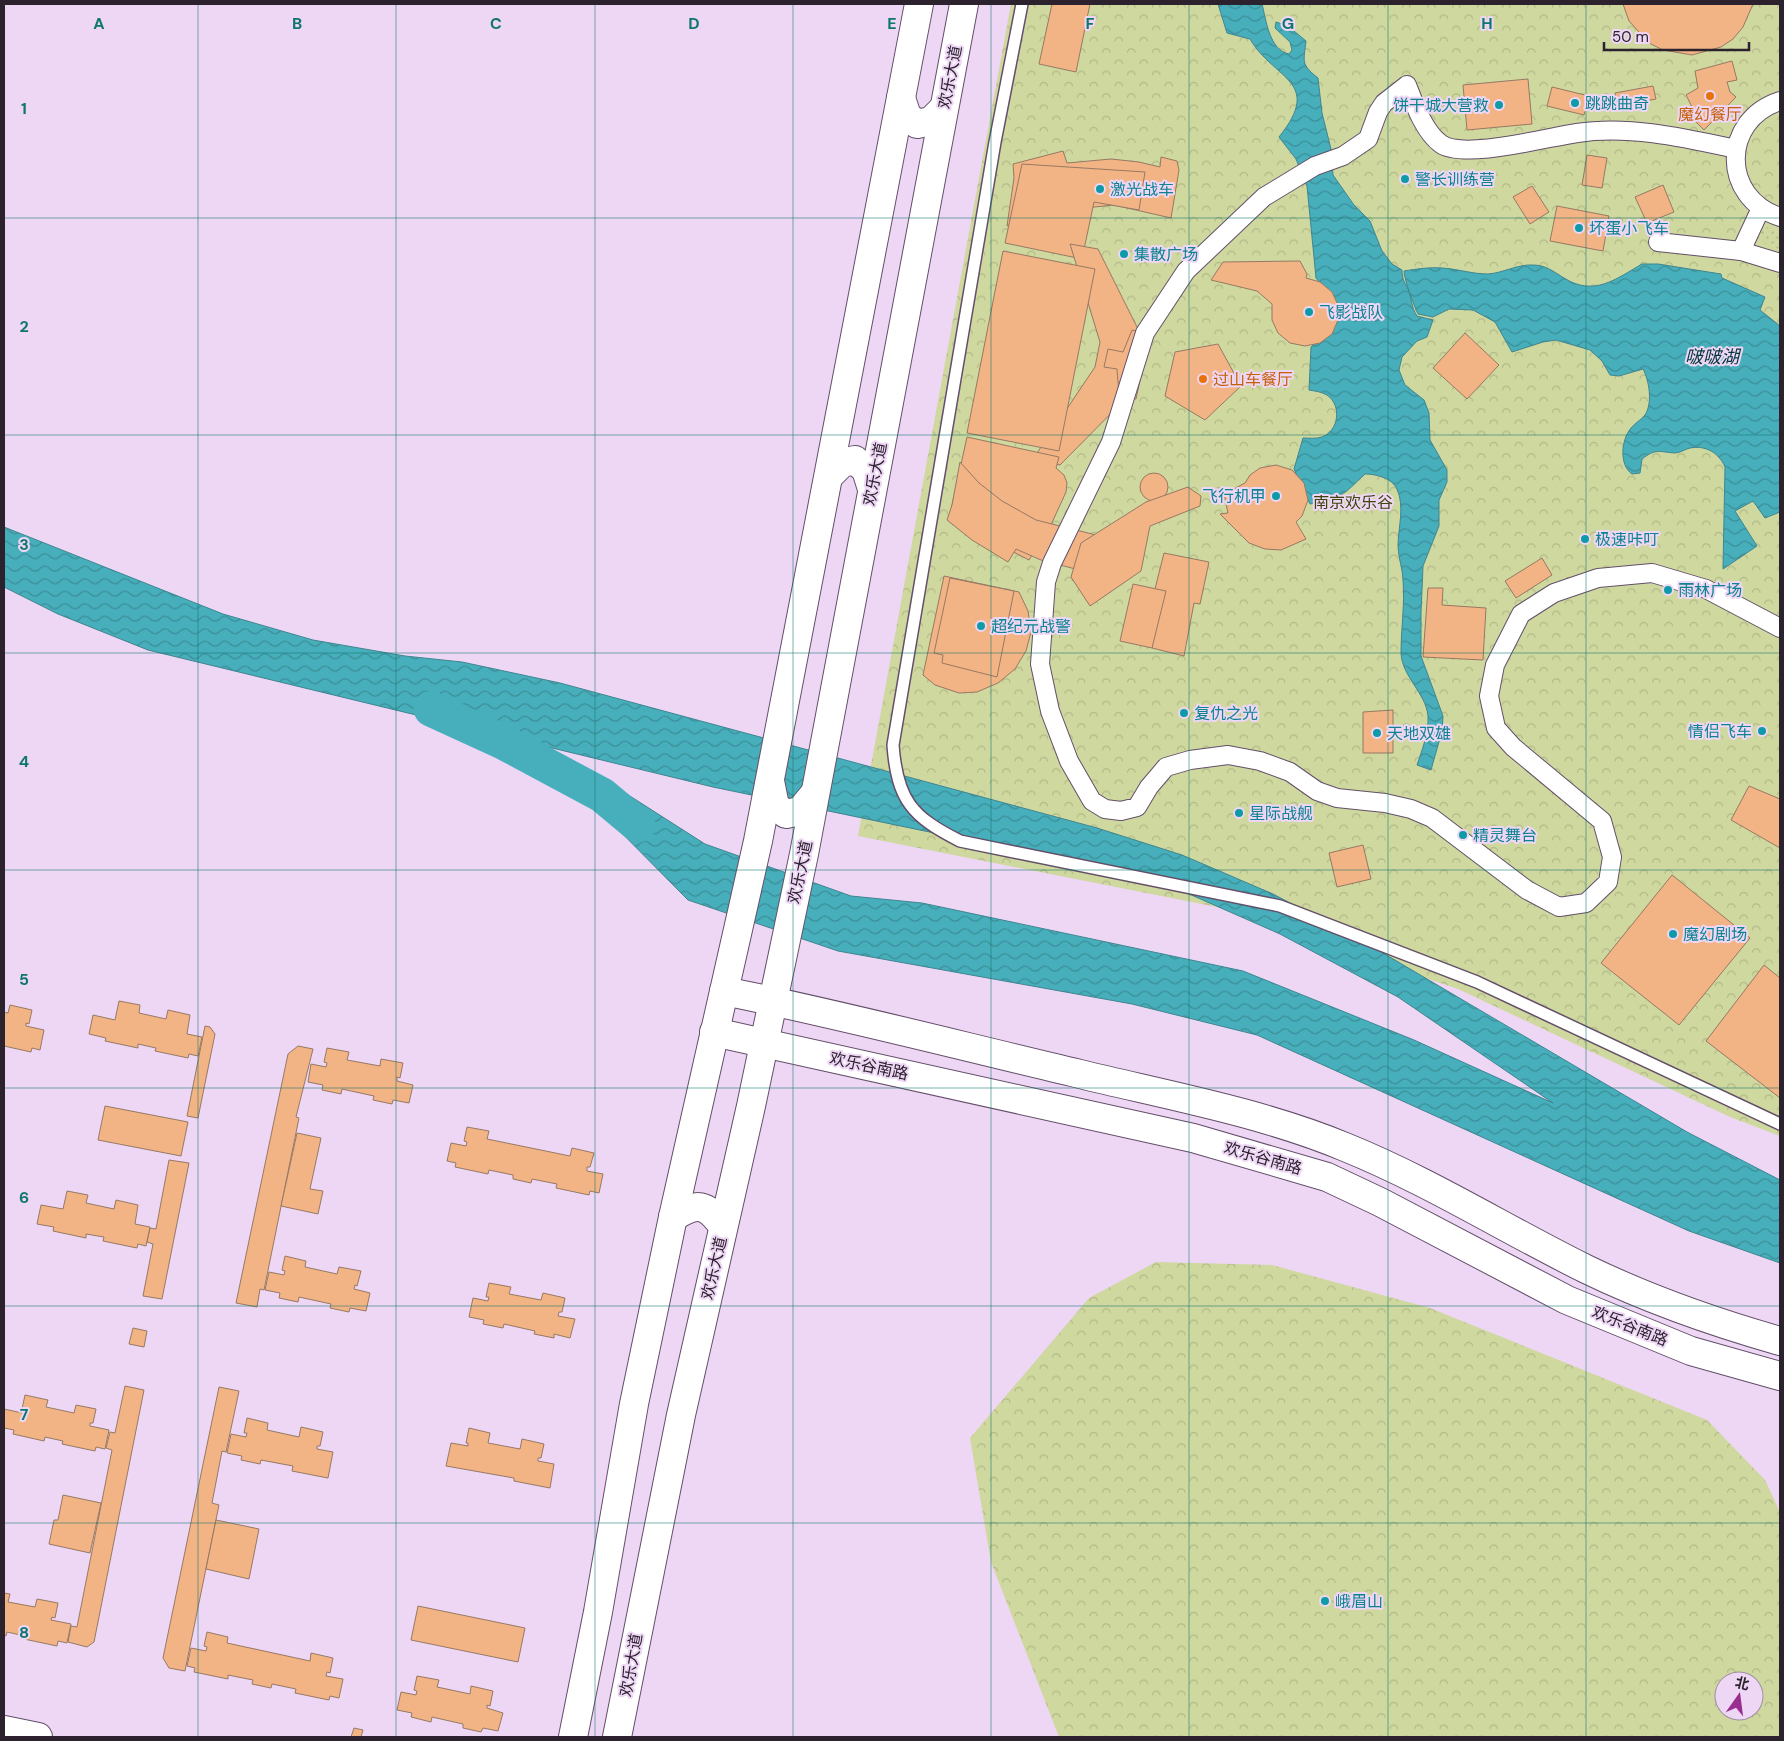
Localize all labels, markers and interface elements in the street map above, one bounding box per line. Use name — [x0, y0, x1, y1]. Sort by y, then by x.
text: A — [93, 13, 105, 34]
text: B — [292, 13, 302, 34]
text: C — [490, 13, 502, 34]
text: D — [688, 13, 700, 34]
text: E — [887, 13, 897, 34]
text: F — [1086, 13, 1095, 34]
text: G — [1282, 13, 1294, 34]
text: H — [1481, 13, 1493, 34]
scale bar — [1604, 20, 1749, 52]
text: 50 m — [1612, 27, 1649, 47]
street label: 欢乐大道 — [934, 44, 966, 110]
marker: 魔幻餐厅 — [1704, 90, 1716, 102]
place label: 跳跳曲奇 — [1585, 93, 1649, 114]
place label: 饼干城大营救 — [1393, 95, 1489, 116]
marker: 跳跳曲奇 — [1569, 97, 1581, 109]
text: 1 — [21, 98, 27, 119]
marker: 饼干城大营救 — [1493, 99, 1505, 111]
place label: 魔幻餐厅 — [1678, 104, 1742, 125]
place label: 警长训练营 — [1415, 169, 1495, 190]
marker: 警长训练营 — [1399, 173, 1411, 185]
place label: 激光战车 — [1110, 179, 1174, 200]
marker: 激光战车 — [1094, 183, 1106, 195]
place label: 坏蛋小飞车 — [1589, 218, 1669, 239]
marker: 坏蛋小飞车 — [1573, 222, 1585, 234]
place label: 集散广场 — [1134, 244, 1198, 265]
marker: 集散广场 — [1118, 248, 1130, 260]
place label: 飞影战队 — [1319, 302, 1383, 323]
marker: 飞影战队 — [1303, 306, 1315, 318]
text: 2 — [19, 316, 29, 337]
water label: 啵啵湖 — [1685, 345, 1742, 369]
place label: 过山车餐厅 — [1213, 369, 1293, 390]
marker: 过山车餐厅 — [1197, 373, 1209, 385]
street label: 欢乐大道 — [859, 441, 891, 507]
place label: 飞行机甲 — [1202, 486, 1266, 507]
marker: 飞行机甲 — [1270, 490, 1282, 502]
park label: 南京欢乐谷 — [1313, 492, 1393, 513]
place label: 极速咔叮 — [1595, 529, 1659, 550]
marker: 极速咔叮 — [1579, 533, 1591, 545]
text: 3 — [19, 534, 29, 555]
place label: 雨林广场 — [1678, 580, 1742, 601]
marker: 雨林广场 — [1662, 584, 1674, 596]
place label: 超纪元战警 — [991, 616, 1071, 637]
marker: 超纪元战警 — [975, 620, 987, 632]
place label: 复仇之光 — [1194, 703, 1258, 724]
marker: 复仇之光 — [1178, 707, 1190, 719]
place label: 情侣飞车 — [1688, 721, 1752, 742]
place label: 天地双雄 — [1387, 723, 1451, 744]
marker: 情侣飞车 — [1756, 725, 1768, 737]
marker: 天地双雄 — [1371, 727, 1383, 739]
text: 4 — [19, 751, 29, 772]
place label: 星际战舰 — [1249, 803, 1313, 824]
marker: 星际战舰 — [1233, 807, 1245, 819]
place label: 精灵舞台 — [1473, 825, 1537, 846]
marker: 精灵舞台 — [1457, 829, 1469, 841]
street label: 欢乐大道 — [783, 839, 817, 905]
place label: 魔幻剧场 — [1683, 924, 1747, 945]
marker: 魔幻剧场 — [1667, 928, 1679, 940]
text: 5 — [19, 969, 29, 990]
street label: 欢乐谷南路 — [828, 1047, 910, 1085]
street label: 欢乐谷南路 — [1222, 1137, 1304, 1179]
text: 6 — [19, 1187, 29, 1208]
street label: 欢乐大道 — [697, 1234, 731, 1302]
street label: 欢乐谷南路 — [1589, 1301, 1671, 1351]
text: 7 — [20, 1404, 29, 1425]
place label: 峨眉山 — [1335, 1591, 1383, 1612]
marker: 峨眉山 — [1319, 1595, 1331, 1607]
text: 8 — [19, 1622, 29, 1643]
street label: 欢乐大道 — [615, 1632, 647, 1698]
north arrow — [1714, 1671, 1764, 1721]
text: 北 — [1733, 1673, 1751, 1694]

